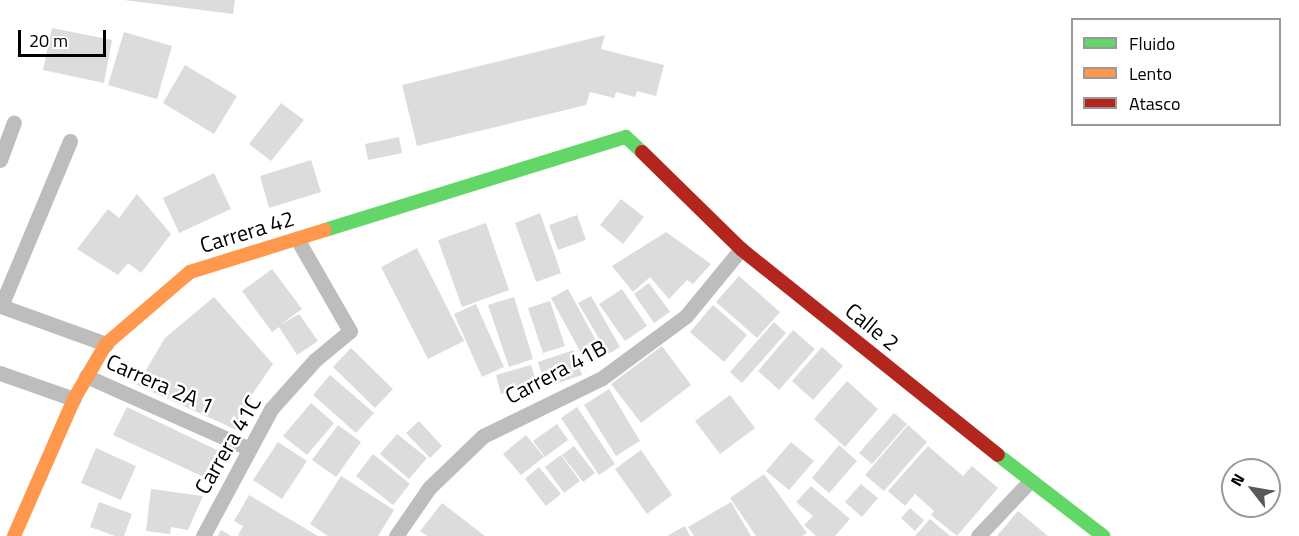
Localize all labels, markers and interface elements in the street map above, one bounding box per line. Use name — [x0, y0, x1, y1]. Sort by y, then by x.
scale bar — [21, 18, 110, 56]
legend — [1071, 18, 1281, 126]
text: 20 m — [29, 27, 68, 54]
text: Fluido — [1129, 30, 1175, 57]
text: Lento — [1129, 60, 1172, 87]
text: Atasco — [1129, 90, 1180, 117]
street label: Carrera 42 — [197, 205, 297, 259]
street label: Calle 2 — [840, 297, 904, 357]
street label: Carrera 41B — [501, 334, 611, 410]
street label: Carrera 2A 1 — [102, 349, 218, 419]
street label: Carrera 41C — [189, 391, 267, 499]
north arrow — [1221, 458, 1281, 518]
text: N — [1224, 469, 1250, 491]

